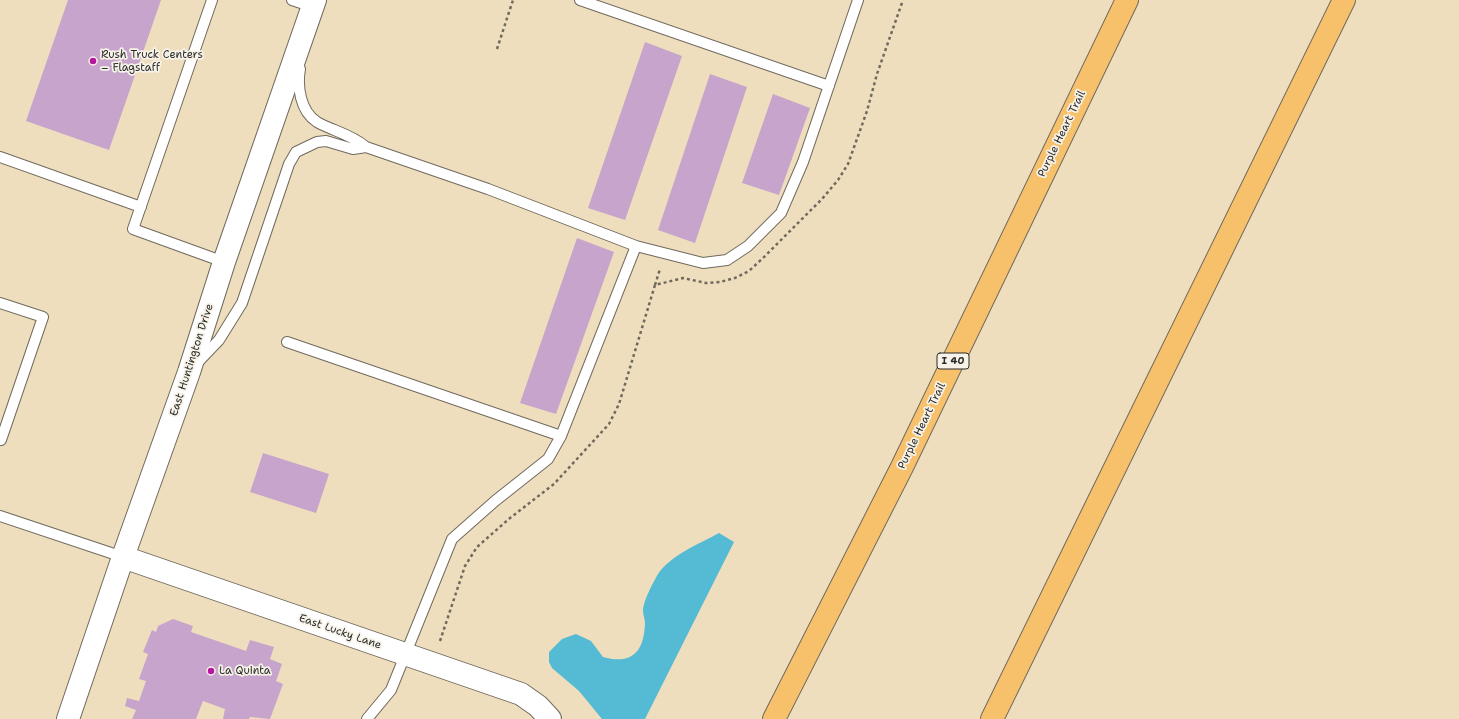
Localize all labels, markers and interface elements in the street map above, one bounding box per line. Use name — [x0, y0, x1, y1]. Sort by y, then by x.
place label: Rush Truck Centers – Flagstaff — [101, 48, 203, 74]
marker: Rush Truck Centers – Flagstaff — [88, 56, 98, 66]
street label: Purple Heart Trail — [1035, 89, 1089, 179]
street label: East Huntington Drive — [168, 302, 216, 418]
road number: I 40 — [937, 353, 969, 369]
street label: Purple Heart Trail — [895, 381, 949, 471]
street label: East Lucky Lane — [297, 612, 383, 652]
place label: La Quinta — [219, 664, 271, 678]
marker: La Quinta — [206, 666, 216, 676]

